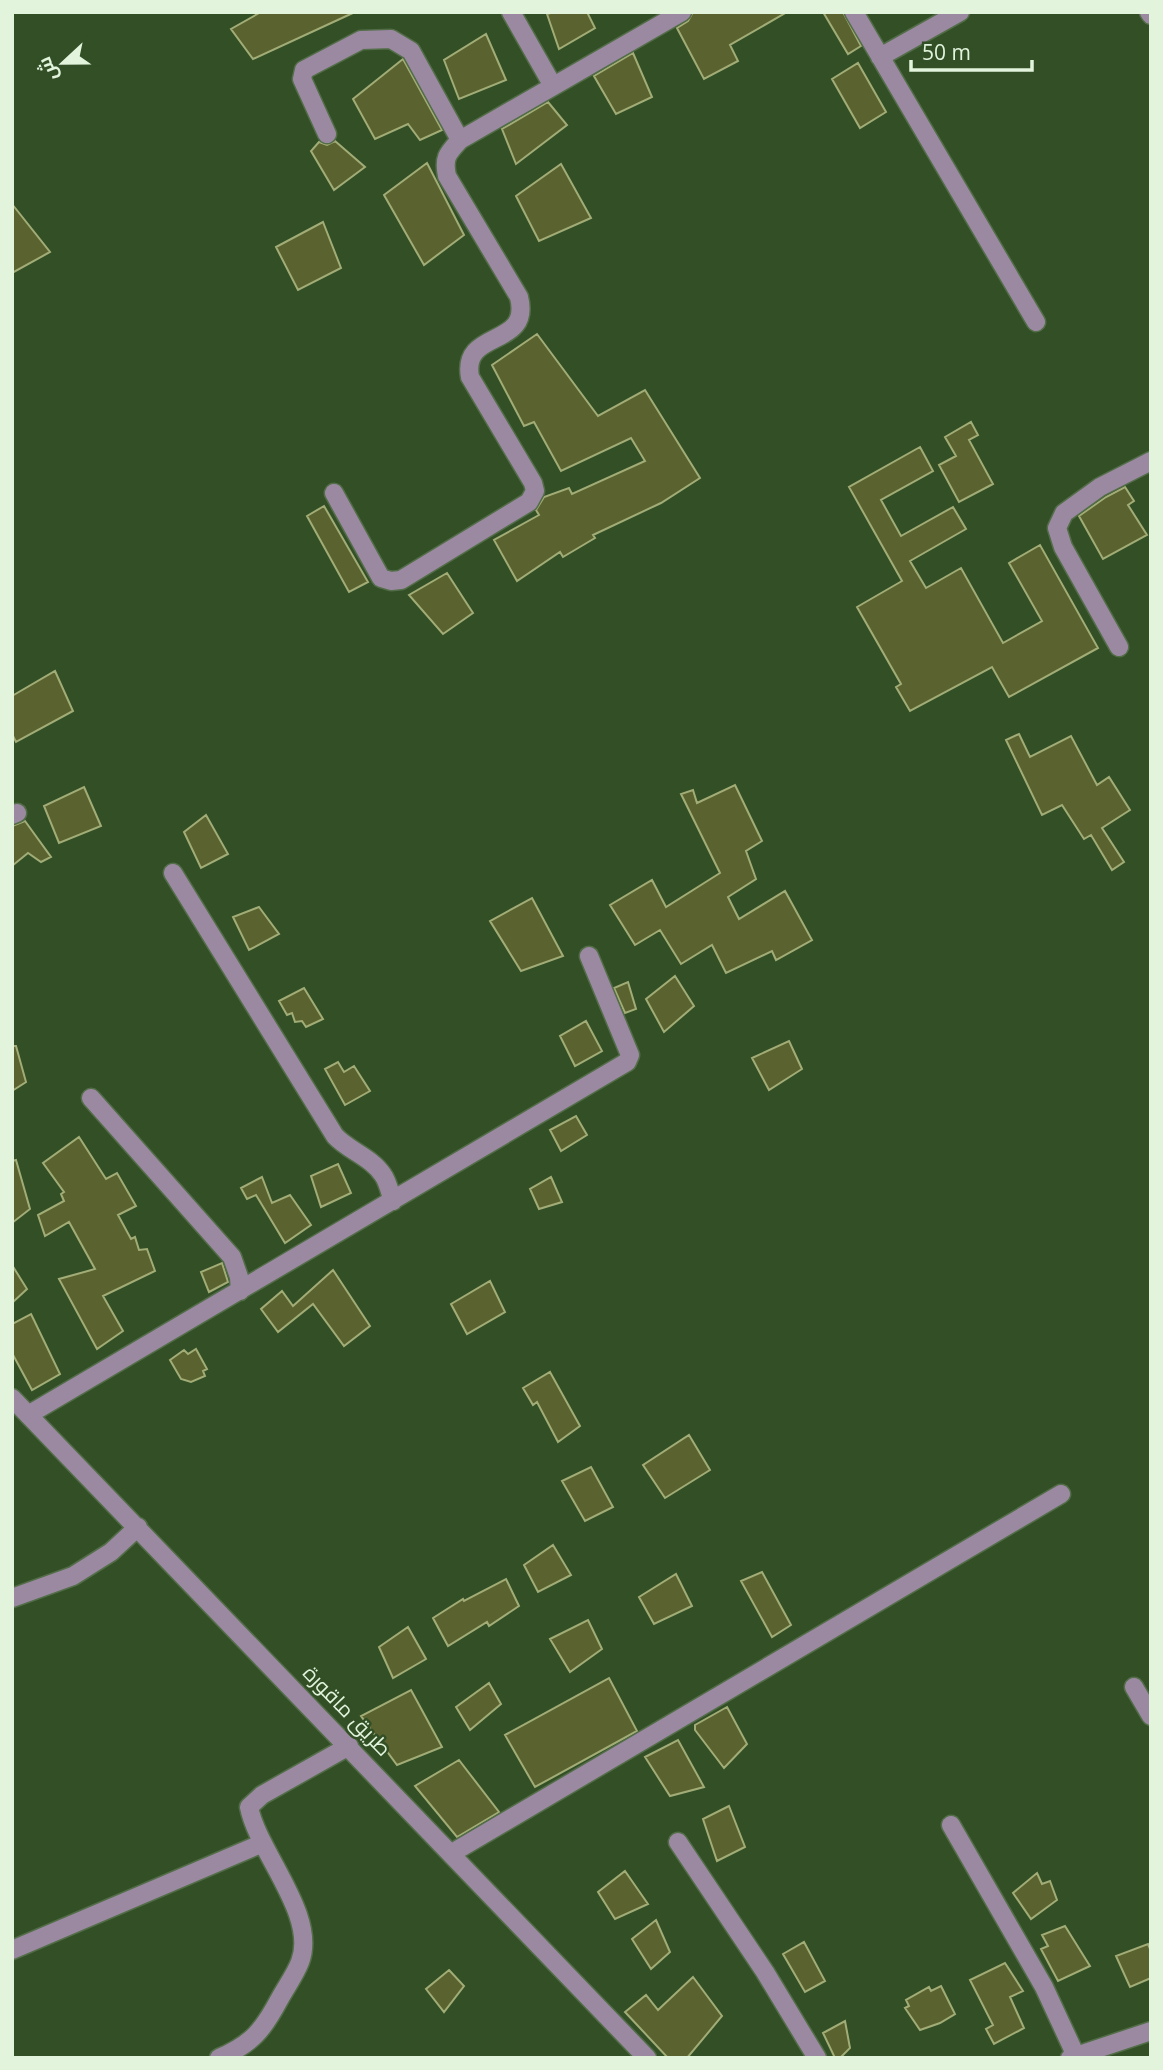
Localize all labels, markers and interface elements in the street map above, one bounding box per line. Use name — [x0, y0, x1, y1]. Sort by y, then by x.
north arrow — [28, 28, 98, 98]
scale bar — [911, 28, 1032, 72]
text: 50 m — [922, 38, 971, 66]
text: ش — [31, 53, 64, 86]
street label: طريق ماقورة — [297, 1659, 398, 1762]

